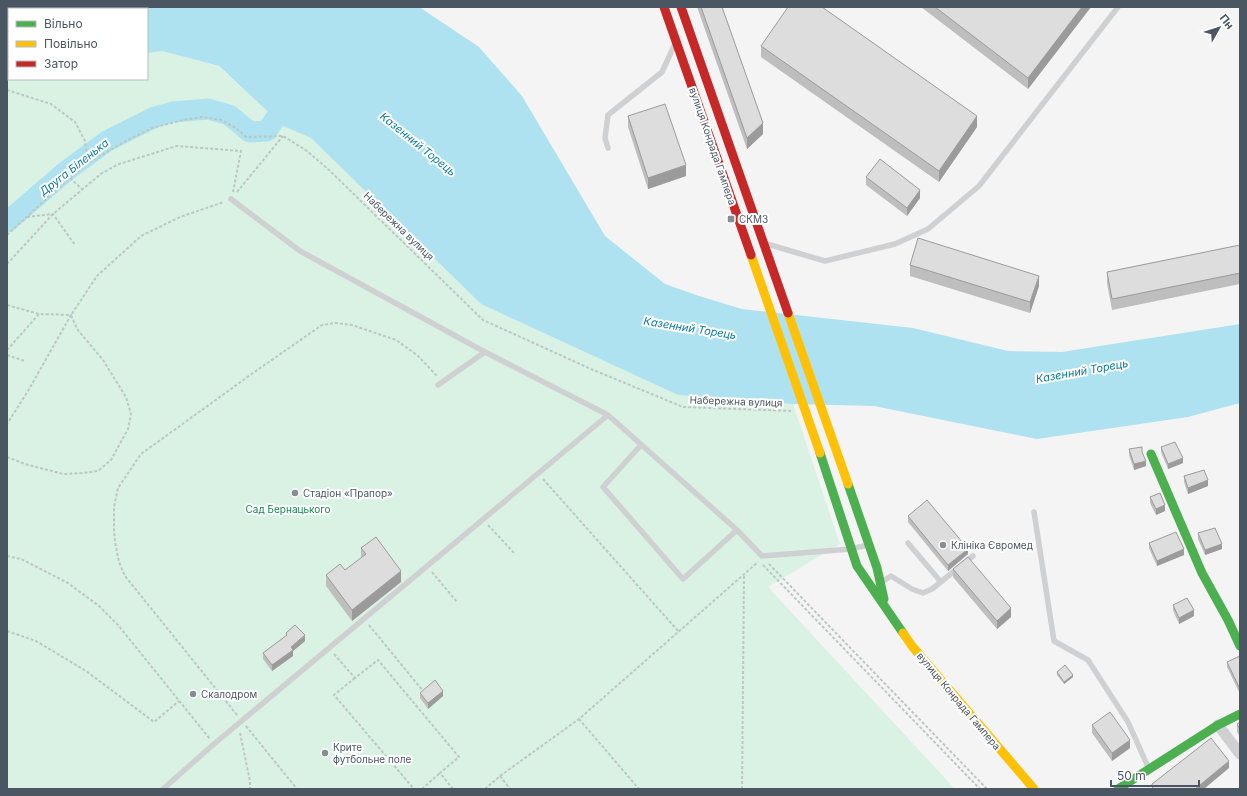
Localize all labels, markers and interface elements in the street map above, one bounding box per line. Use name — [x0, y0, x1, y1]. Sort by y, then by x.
legend — [8, 8, 148, 80]
north arrow — [1199, 8, 1239, 48]
text: Пн — [1217, 11, 1237, 32]
text: Вільно — [44, 16, 83, 31]
text: Повільно — [44, 36, 98, 51]
text: Затор — [44, 56, 78, 71]
street label: вулиця Конрада Гампера — [687, 86, 739, 206]
water label: Казенний Торець — [377, 109, 459, 179]
water label: Друга Біленька — [36, 135, 112, 199]
street label: Набережна вулиця — [361, 189, 437, 263]
place label: СКМЗ — [739, 213, 768, 225]
marker: СКМЗ — [726, 214, 736, 224]
water label: Казенний Торець — [643, 314, 737, 342]
water label: Казенний Торець — [1035, 356, 1129, 386]
street label: Набережна вулиця — [689, 393, 783, 409]
place label: Стадіон «Прапор» — [303, 487, 393, 499]
marker: Стадіон «Прапор» — [290, 488, 300, 498]
park label: Сад Бернацького — [246, 503, 330, 515]
place label: Клініка Євромед — [951, 539, 1033, 551]
marker: Клініка Євромед — [938, 540, 948, 550]
street label: вулиця Конрада Гампера — [915, 650, 1003, 752]
place label: Скалодром — [201, 688, 257, 700]
marker: Скалодром — [188, 689, 198, 699]
place label: Крите футбольне поле — [333, 741, 412, 765]
marker: Крите футбольне поле — [320, 748, 330, 758]
scale bar — [1111, 762, 1199, 788]
text: 50 m — [1117, 768, 1146, 783]

